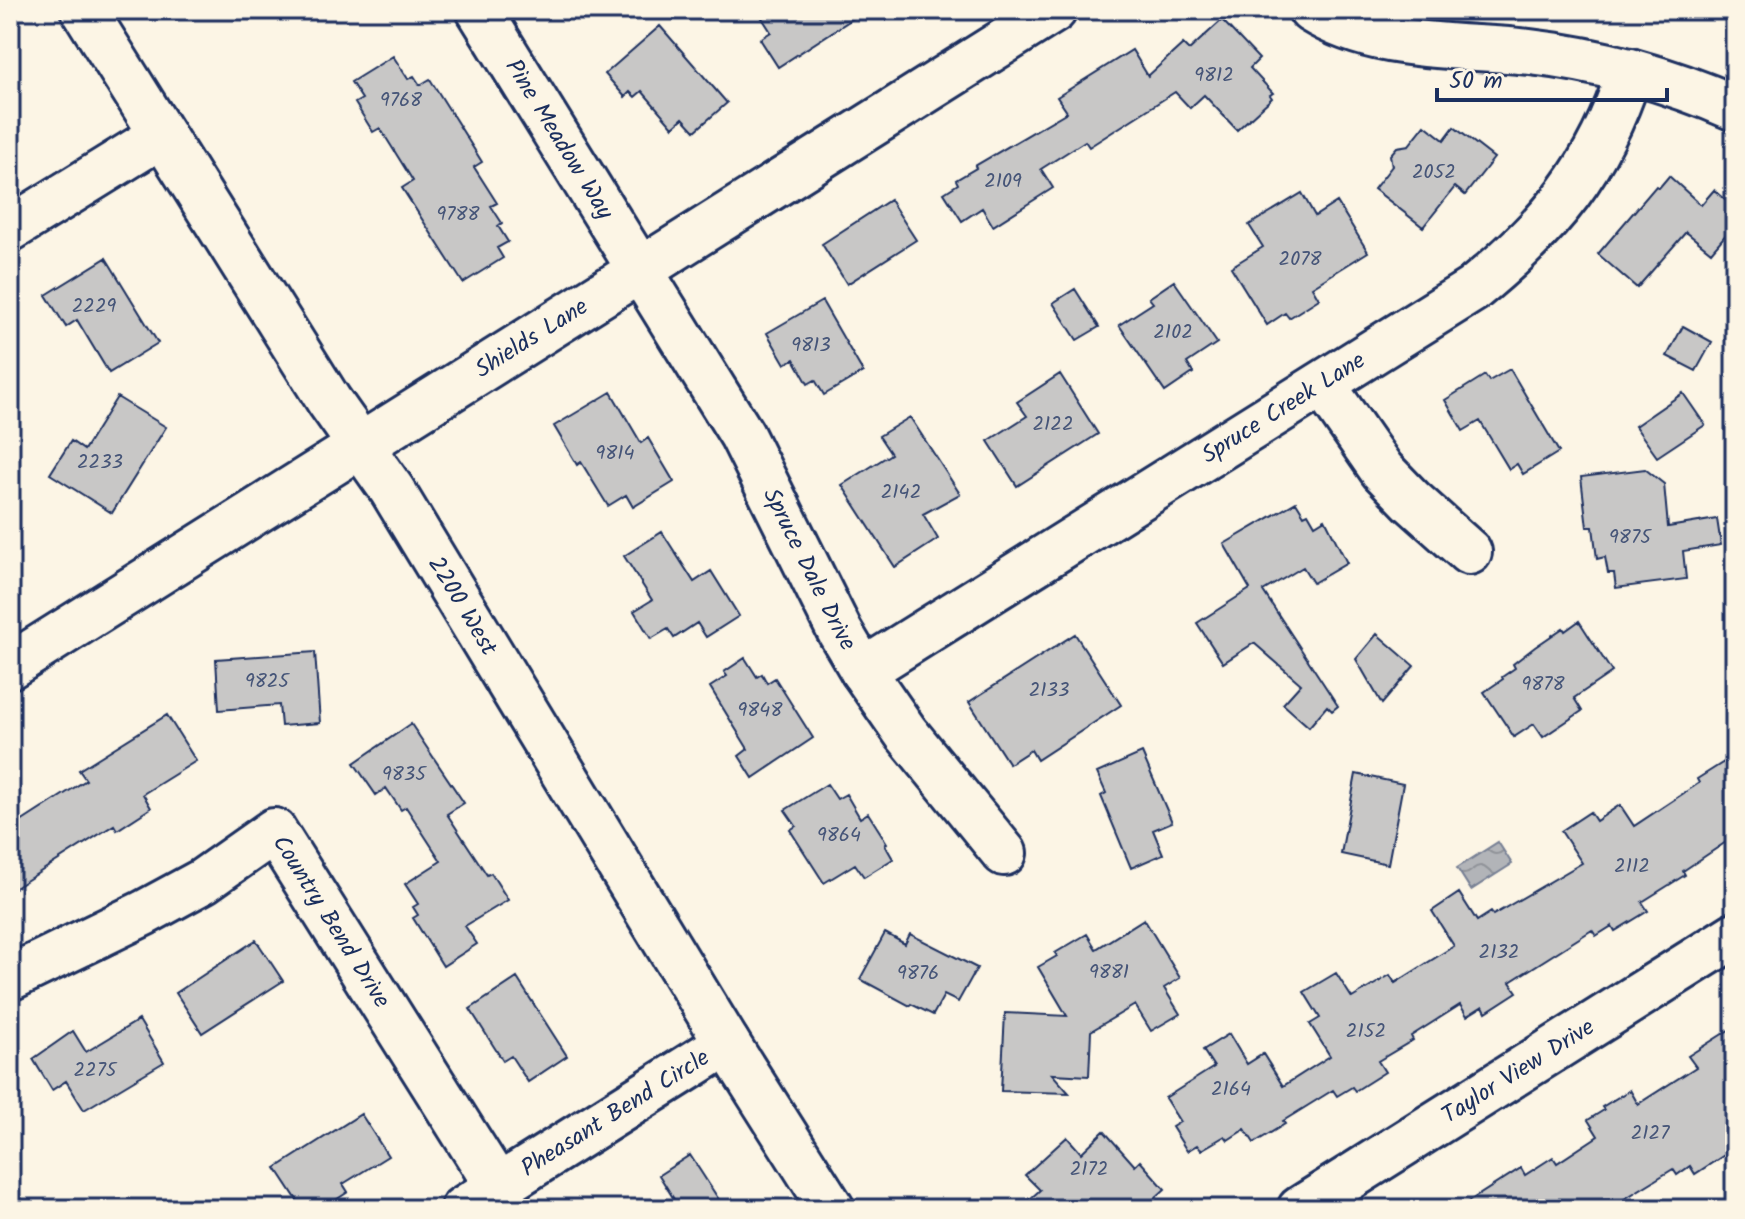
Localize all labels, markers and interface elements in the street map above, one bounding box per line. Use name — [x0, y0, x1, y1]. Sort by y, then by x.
street label: Pine Meadow Way — [494, 51, 624, 228]
scale bar — [1437, 52, 1667, 102]
house number: 9812 — [1194, 60, 1234, 92]
text: 50 m — [1449, 62, 1503, 101]
house number: 9768 — [380, 85, 423, 117]
house number: 2052 — [1412, 157, 1456, 189]
house number: 2109 — [984, 166, 1022, 198]
house number: 9788 — [436, 199, 480, 231]
house number: 2078 — [1279, 244, 1322, 276]
street label: Shields Lane — [467, 288, 596, 389]
house number: 2229 — [72, 291, 117, 323]
house number: 2102 — [1153, 317, 1193, 349]
house number: 9813 — [791, 330, 831, 362]
street label: Spruce Creek Lane — [1194, 342, 1374, 474]
house number: 2122 — [1032, 409, 1074, 441]
house number: 9814 — [595, 438, 635, 470]
house number: 2233 — [77, 447, 123, 479]
house number: 2142 — [881, 477, 921, 509]
street label: Spruce Dale Drive — [752, 481, 867, 659]
house number: 9875 — [1609, 522, 1652, 554]
street label: 2200 West — [417, 549, 508, 664]
house number: 9825 — [245, 666, 290, 698]
house number: 9878 — [1521, 669, 1565, 701]
house number: 2133 — [1029, 675, 1069, 707]
house number: 9848 — [738, 695, 783, 727]
house number: 9835 — [382, 759, 427, 791]
house number: 9864 — [817, 820, 861, 852]
street label: Country Bend Drive — [262, 827, 400, 1016]
house number: 2112 — [1614, 851, 1650, 883]
house number: 2132 — [1479, 937, 1519, 969]
house number: 9881 — [1089, 957, 1129, 989]
house number: 9876 — [897, 958, 939, 990]
street label: Taylor View Drive — [1434, 1008, 1603, 1135]
house number: 2152 — [1346, 1016, 1386, 1048]
street label: Pheasant Bend Circle — [513, 1039, 718, 1187]
house number: 2275 — [73, 1055, 118, 1087]
house number: 2164 — [1211, 1074, 1251, 1106]
house number: 2127 — [1631, 1118, 1670, 1150]
house number: 2172 — [1070, 1154, 1108, 1186]

